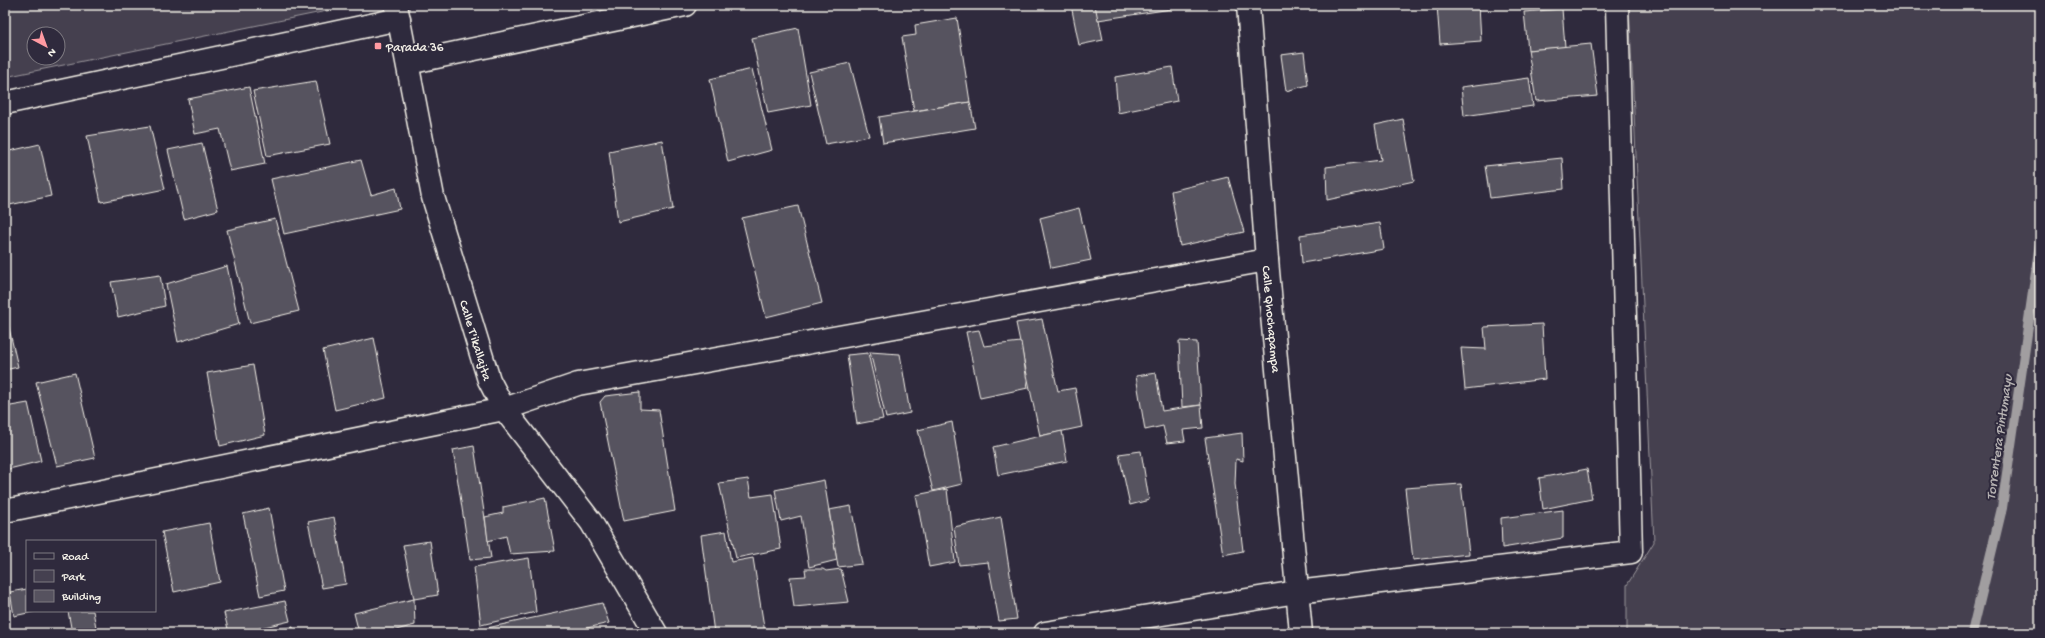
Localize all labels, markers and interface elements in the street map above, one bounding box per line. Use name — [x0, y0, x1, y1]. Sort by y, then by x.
north arrow — [26, 26, 66, 66]
marker: Parada 36 — [373, 41, 383, 51]
place label: Parada 36 — [385, 41, 444, 56]
text: N — [45, 45, 58, 59]
street label: Calle Qhochapampa — [1258, 265, 1282, 374]
street label: Calle T'ikallajta — [455, 299, 494, 383]
water label: Torrentera Pintumayu — [1983, 372, 2018, 501]
legend — [26, 540, 156, 612]
text: Road — [62, 551, 89, 565]
text: Park — [61, 571, 87, 585]
text: Building — [61, 591, 101, 605]

